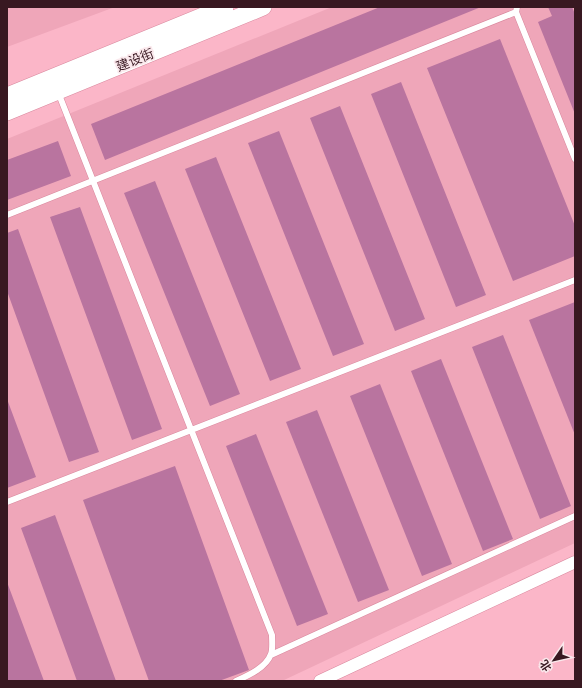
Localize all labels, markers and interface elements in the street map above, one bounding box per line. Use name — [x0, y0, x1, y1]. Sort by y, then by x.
street label: 建设街 — [114, 46, 156, 74]
north arrow — [534, 640, 574, 680]
text: 北 — [538, 657, 555, 674]

